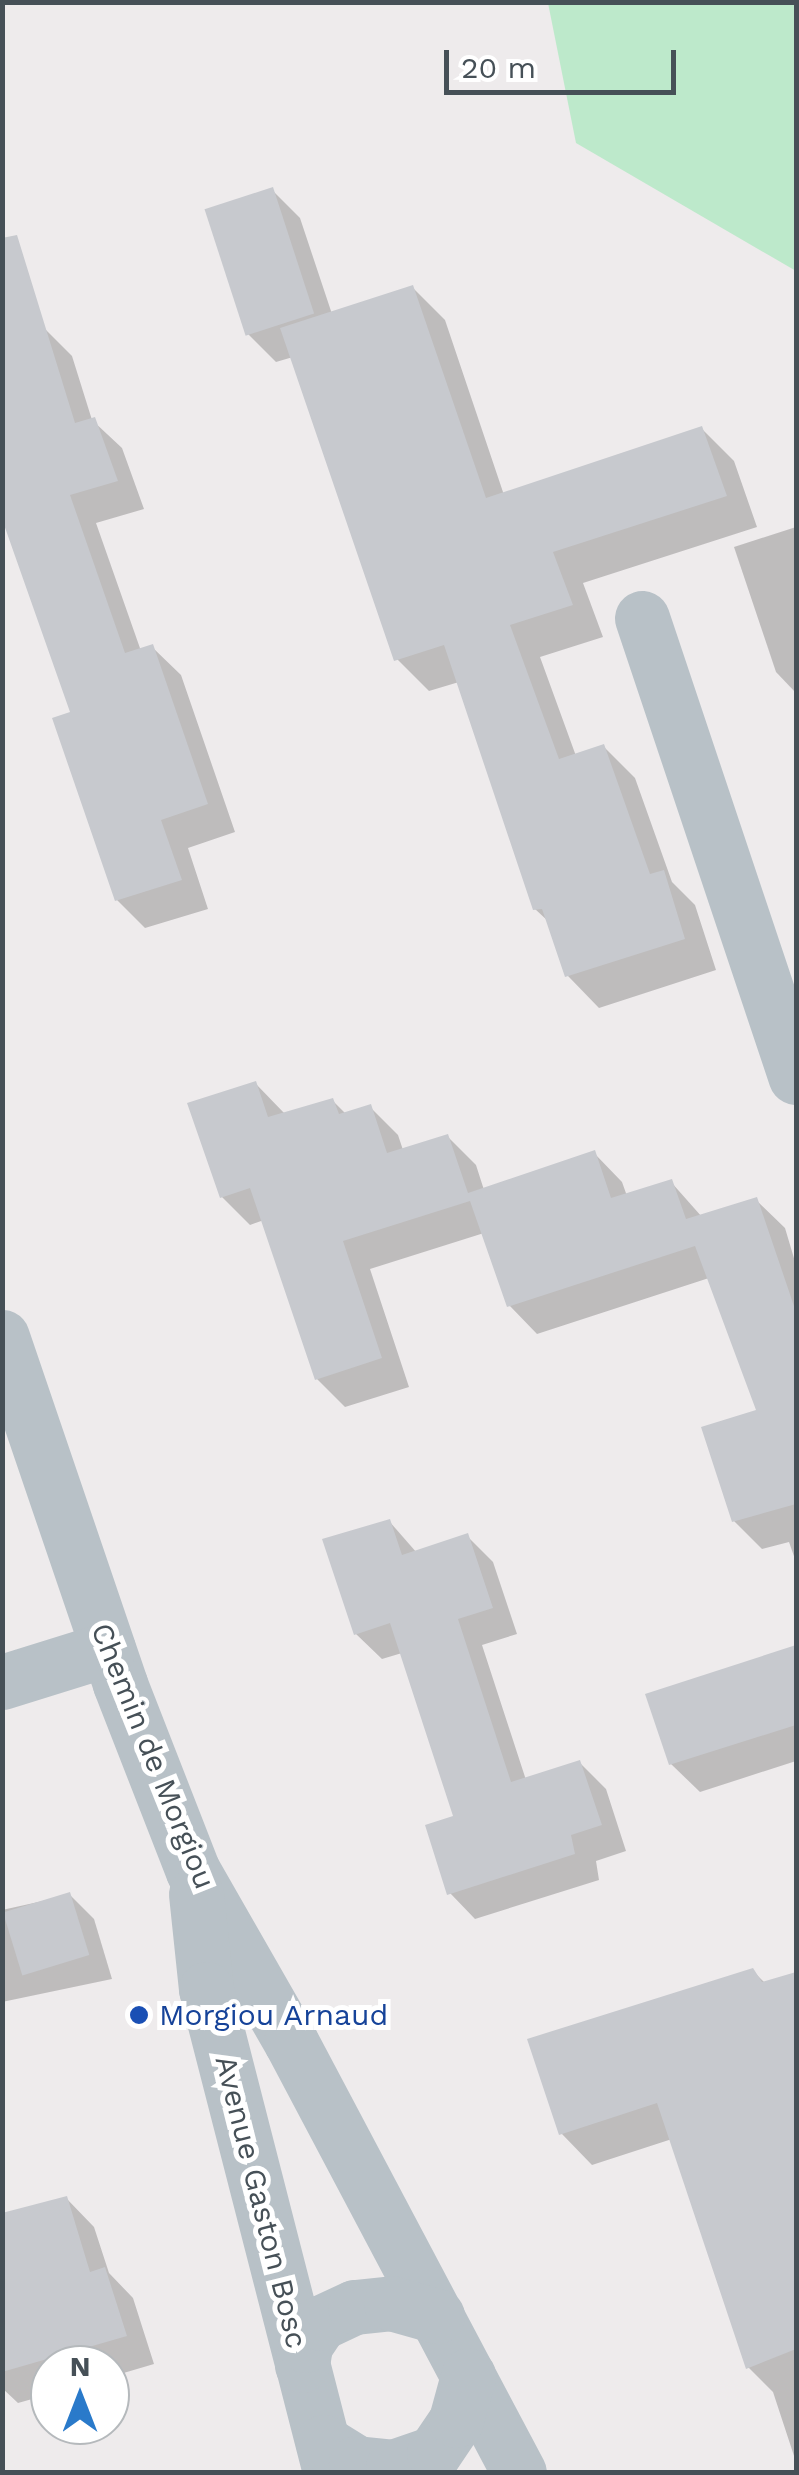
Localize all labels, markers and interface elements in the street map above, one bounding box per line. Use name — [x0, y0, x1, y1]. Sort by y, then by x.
scale bar — [449, 30, 682, 92]
text: 20 m — [461, 50, 536, 85]
street label: Chemin de Morgiou — [83, 1618, 223, 1894]
place label: Morgiou Arnaud — [159, 1997, 389, 2033]
marker: Morgiou Arnaud — [128, 2004, 150, 2026]
street label: Avenue Gaston Bosc — [207, 2052, 315, 2352]
north arrow — [30, 2345, 130, 2445]
text: N — [70, 2350, 90, 2383]

